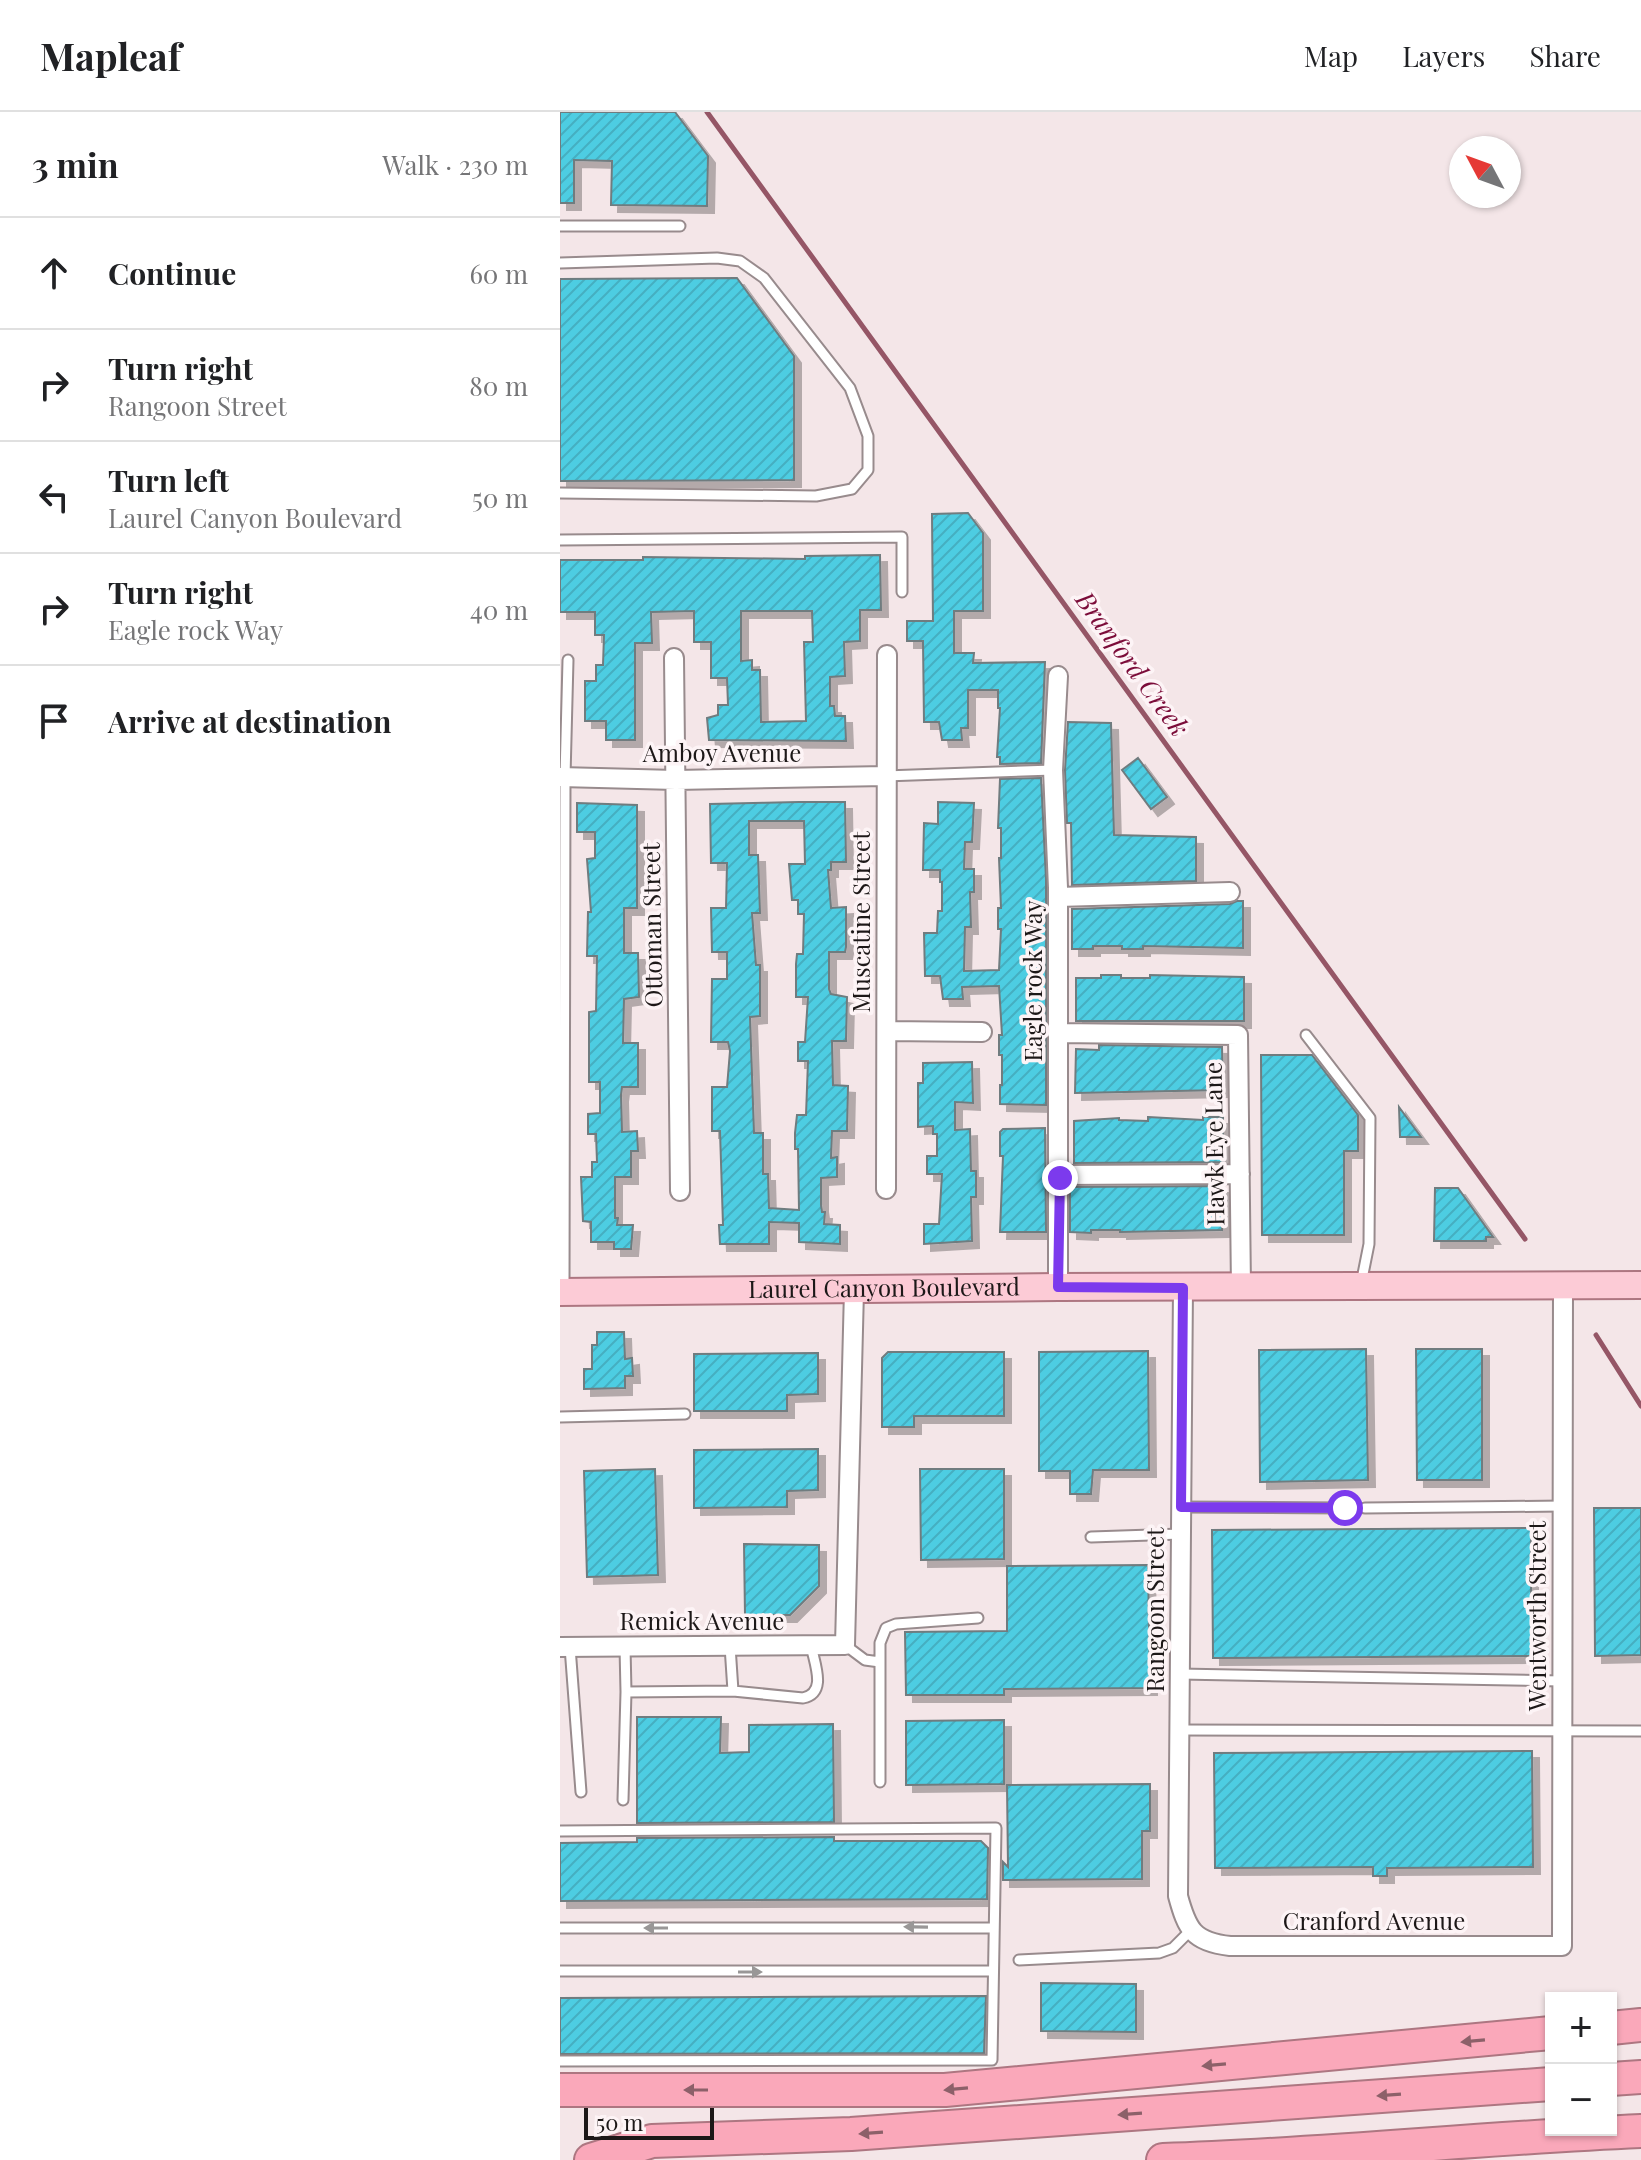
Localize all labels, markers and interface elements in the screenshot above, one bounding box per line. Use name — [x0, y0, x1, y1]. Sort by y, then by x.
text: Mapleaf — [40, 30, 181, 81]
text: Map — [1304, 37, 1358, 74]
text: Layers — [1402, 37, 1485, 74]
text: Share — [1529, 37, 1601, 74]
north arrow — [1449, 136, 1521, 208]
text: 3 min — [32, 141, 119, 187]
text: Walk · 230 m — [382, 147, 528, 182]
icon: ahead — [32, 251, 76, 295]
text: Continue — [108, 253, 236, 293]
text: 60 m — [469, 256, 528, 291]
text: Turn right — [108, 348, 253, 388]
icon: right — [32, 363, 76, 407]
text: 80 m — [469, 368, 528, 403]
text: Rangoon Street — [108, 388, 287, 423]
text: Turn left — [108, 460, 229, 500]
icon: left — [32, 475, 76, 519]
text: 50 m — [472, 480, 528, 515]
text: Laurel Canyon Boulevard — [108, 500, 402, 535]
text: Turn right — [108, 572, 253, 612]
water label: Branford Creek — [1068, 583, 1198, 743]
icon: right — [32, 587, 76, 631]
text: 40 m — [470, 592, 528, 627]
text: Eagle rock Way — [108, 612, 283, 647]
icon: arrive — [32, 699, 76, 743]
text: Arrive at destination — [108, 701, 391, 741]
street label: Amboy Avenue — [642, 736, 801, 768]
street label: Muscatine Street — [844, 831, 876, 1013]
street label: Ottoman Street — [634, 842, 668, 1008]
street label: Eagle rock Way — [1016, 900, 1048, 1062]
street label: Hawk Eye Lane — [1196, 1062, 1230, 1226]
route end — [1042, 1160, 1078, 1196]
street label: Laurel Canyon Boulevard — [748, 1269, 1020, 1304]
route start — [1327, 1490, 1363, 1526]
street label: Wentworth Street — [1520, 1520, 1552, 1712]
street label: Rangoon Street — [1138, 1527, 1170, 1693]
street label: Remick Avenue — [620, 1604, 784, 1636]
street label: Cranford Avenue — [1283, 1904, 1465, 1936]
one-way arrow — [903, 1921, 928, 1933]
one-way arrow — [643, 1922, 668, 1934]
one-way arrow — [738, 1966, 763, 1978]
map controls — [1545, 1992, 1617, 2136]
button: + — [1545, 1992, 1617, 2064]
one-way arrow — [1460, 2034, 1485, 2047]
one-way arrow — [1202, 2059, 1227, 2072]
button: − — [1545, 2064, 1617, 2136]
one-way arrow — [943, 2083, 968, 2096]
one-way arrow — [683, 2084, 708, 2096]
one-way arrow — [1376, 2089, 1401, 2102]
scale bar — [584, 2104, 714, 2140]
text: 50 m — [596, 2107, 643, 2137]
one-way arrow — [1117, 2108, 1142, 2121]
one-way arrow — [858, 2127, 883, 2140]

